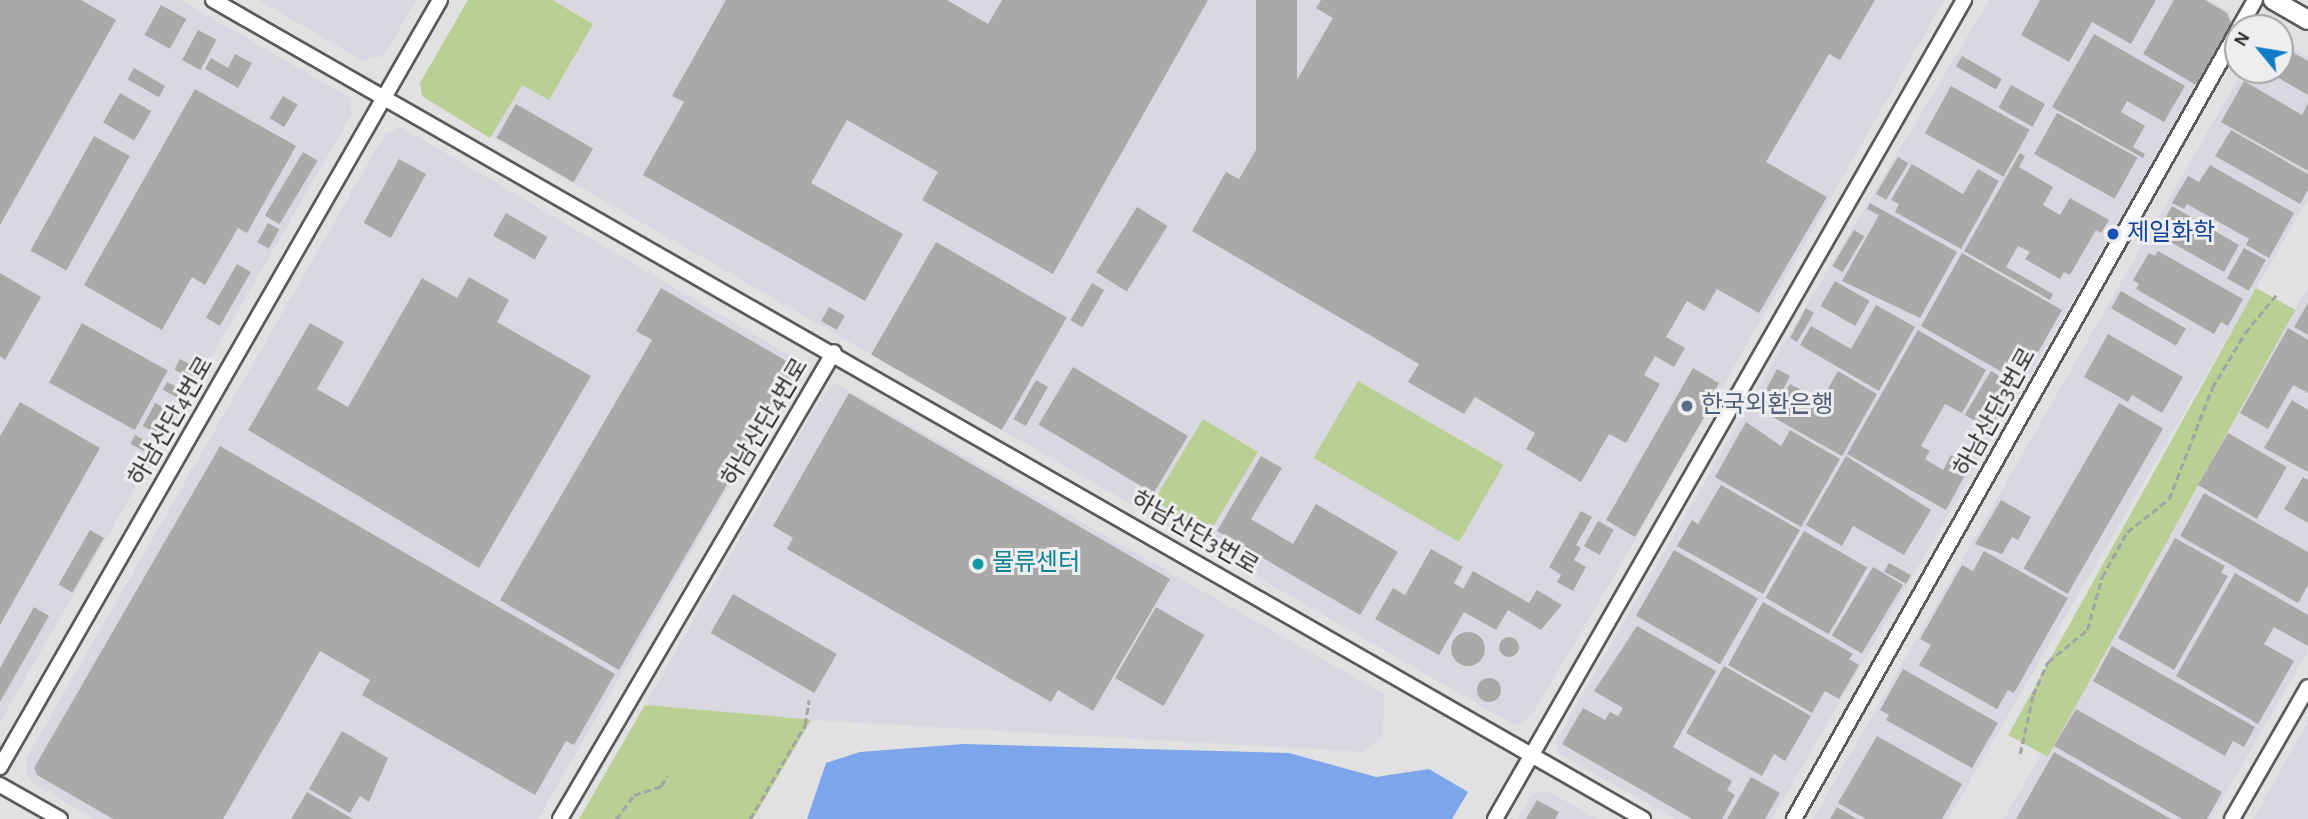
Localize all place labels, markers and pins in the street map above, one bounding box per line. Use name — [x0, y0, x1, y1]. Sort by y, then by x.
place label: 제일화학 — [2127, 220, 2215, 248]
marker: 제일화학 — [2105, 226, 2121, 242]
place label: 한국외환은행 — [1701, 392, 1833, 420]
marker: 한국외환은행 — [1679, 398, 1695, 414]
place label: 물류센터 — [992, 550, 1080, 578]
marker: 물류센터 — [970, 556, 986, 572]

